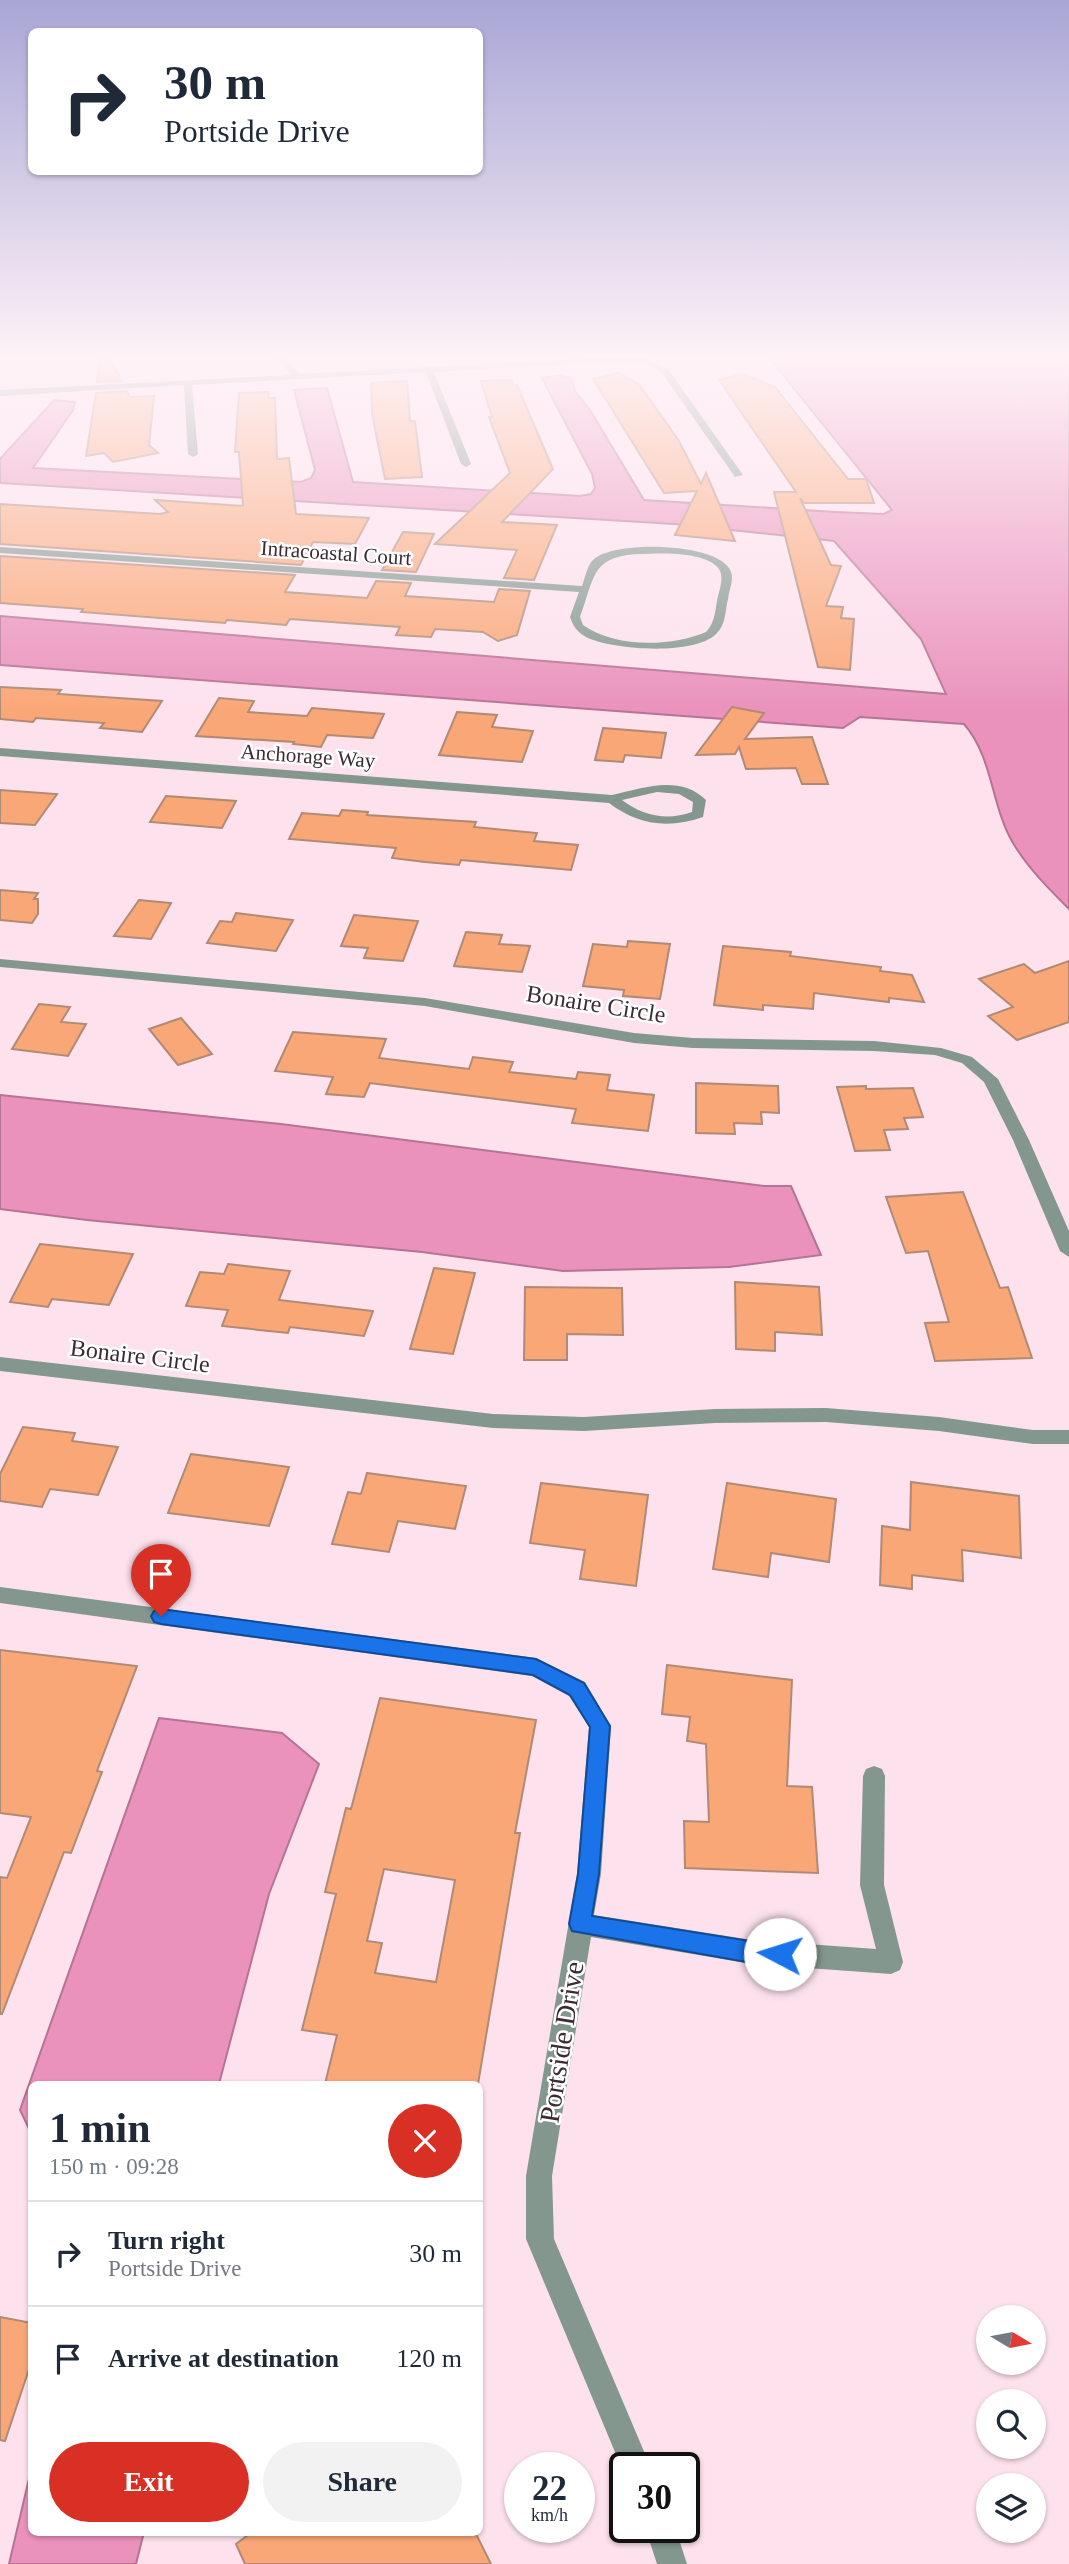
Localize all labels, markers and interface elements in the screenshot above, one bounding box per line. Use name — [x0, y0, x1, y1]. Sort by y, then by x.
text: 30 m — [164, 55, 266, 110]
icon: right — [49, 56, 140, 147]
text: Portside Drive — [164, 113, 350, 149]
street label: Intracoastal Court — [260, 536, 412, 570]
street label: Anchorage Way — [240, 739, 377, 773]
street label: Bonaire Circle — [525, 980, 667, 1028]
street label: Bonaire Circle — [69, 1335, 211, 1377]
pin — [131, 1544, 191, 1616]
icon: arrive — [142, 1555, 180, 1593]
position arrow — [743, 1917, 817, 1991]
street label: Portside Drive — [533, 1959, 590, 2125]
button: close — [388, 2104, 462, 2178]
text: 1 min — [49, 2105, 151, 2151]
text: 150 m · 09:28 — [49, 2154, 179, 2179]
text: Turn right — [108, 2226, 225, 2255]
icon: right — [49, 2235, 87, 2273]
text: 30 m — [409, 2239, 462, 2268]
text: Portside Drive — [108, 2256, 242, 2281]
north arrow — [976, 2305, 1046, 2375]
map controls — [976, 2305, 1046, 2543]
icon: arrive — [49, 2340, 87, 2378]
text: Arrive at destination — [108, 2344, 339, 2373]
text: 120 m — [396, 2344, 462, 2373]
button: search — [976, 2389, 1046, 2459]
button: Exit — [49, 2442, 249, 2522]
button: Share — [263, 2442, 462, 2522]
speed limit sign: 30 — [609, 2452, 700, 2543]
text: 22 — [532, 2469, 567, 2508]
button: layers — [976, 2473, 1046, 2543]
text: km/h — [531, 2505, 568, 2525]

